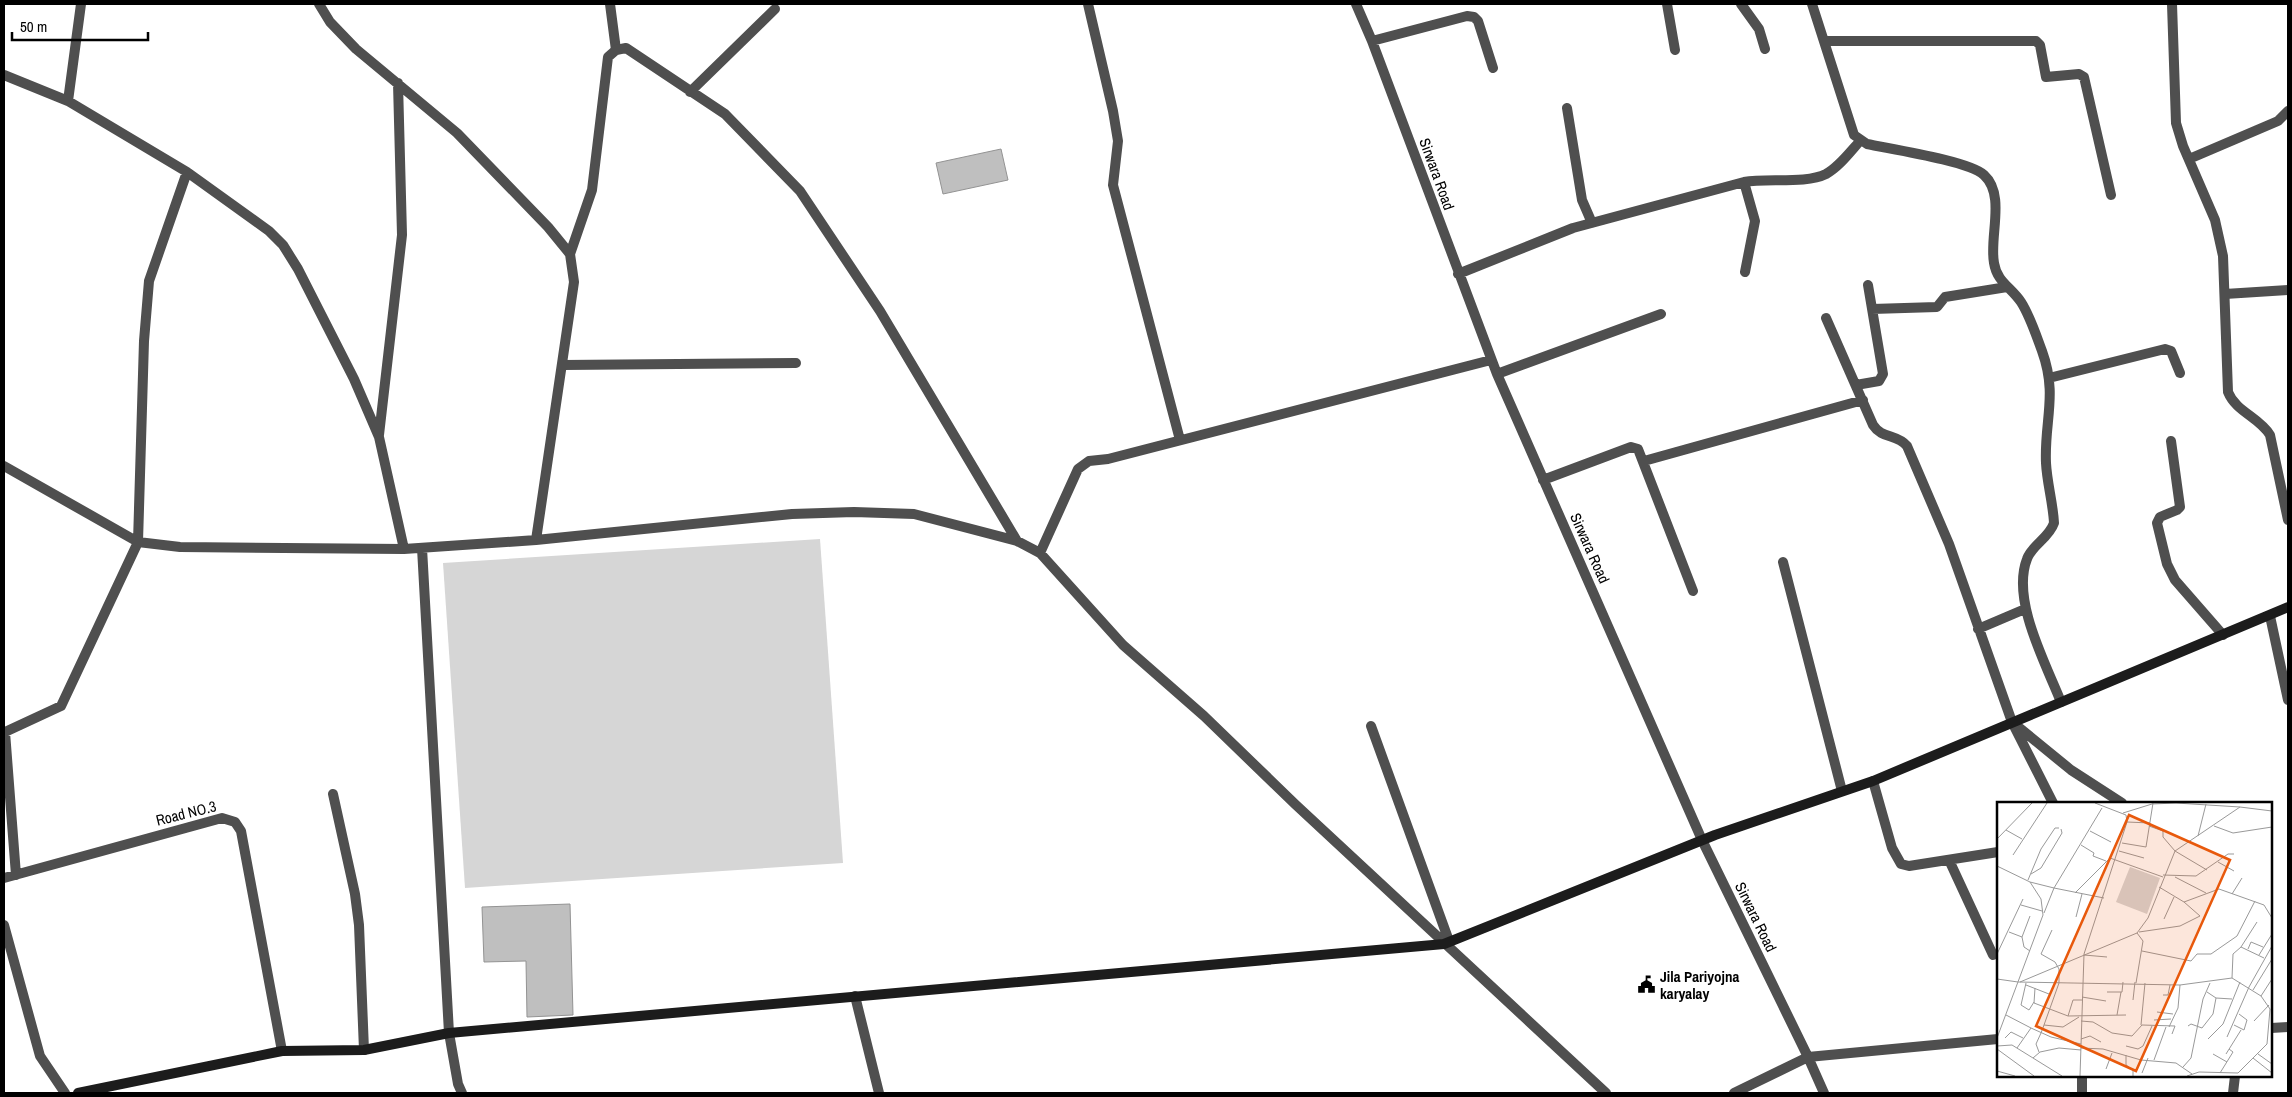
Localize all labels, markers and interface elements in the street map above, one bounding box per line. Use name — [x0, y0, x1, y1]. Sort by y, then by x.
scale bar — [12, 10, 149, 42]
text: 50 m — [20, 16, 47, 37]
street label: Sirwara Road — [1414, 135, 1460, 213]
street label: Sirwara Road — [1565, 509, 1615, 587]
street label: Road NO.3 — [154, 795, 219, 831]
inset map — [1997, 802, 2272, 1077]
street label: Sirwara Road — [1730, 879, 1782, 955]
place label: Jila Pariyojna karyalay — [1660, 966, 1739, 1004]
public building icon: Jila Pariyojna karyalay — [1636, 975, 1656, 995]

